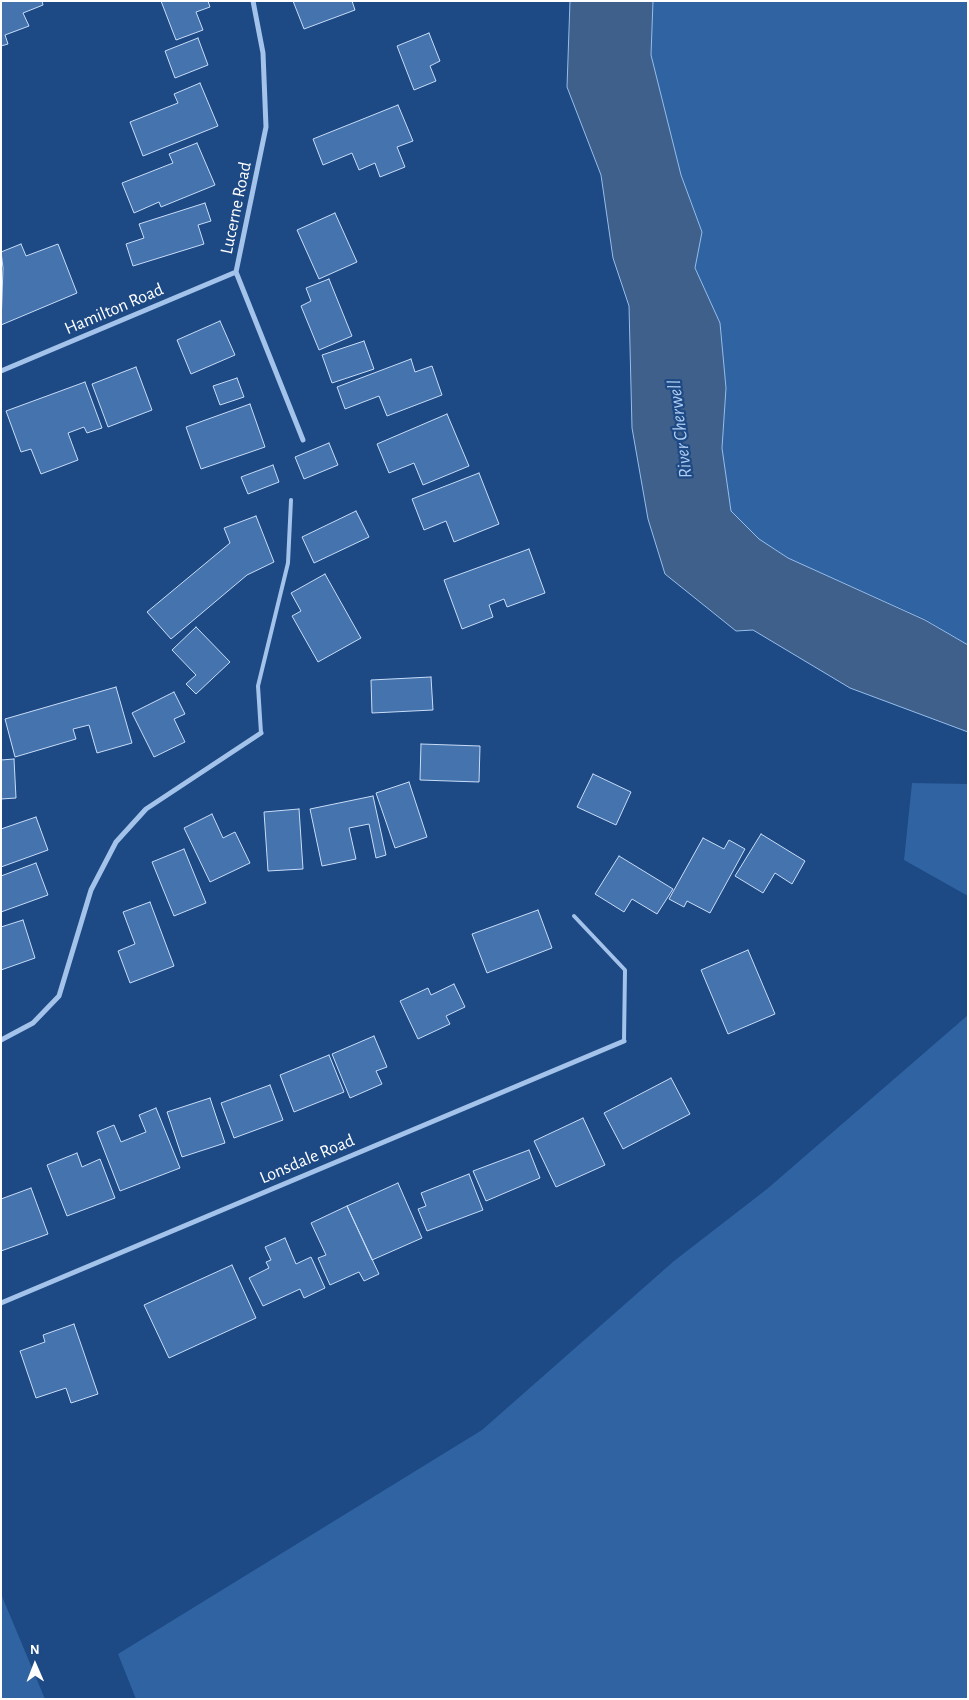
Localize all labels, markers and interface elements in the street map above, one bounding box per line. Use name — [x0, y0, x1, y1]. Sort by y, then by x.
street label: Lucerne Road — [216, 160, 256, 256]
street label: Hamilton Road — [61, 278, 167, 340]
water label: River Cherwell — [663, 378, 697, 480]
street label: Lonsdale Road — [256, 1129, 358, 1189]
north arrow — [10, 1640, 60, 1690]
text: N — [30, 1643, 40, 1657]

